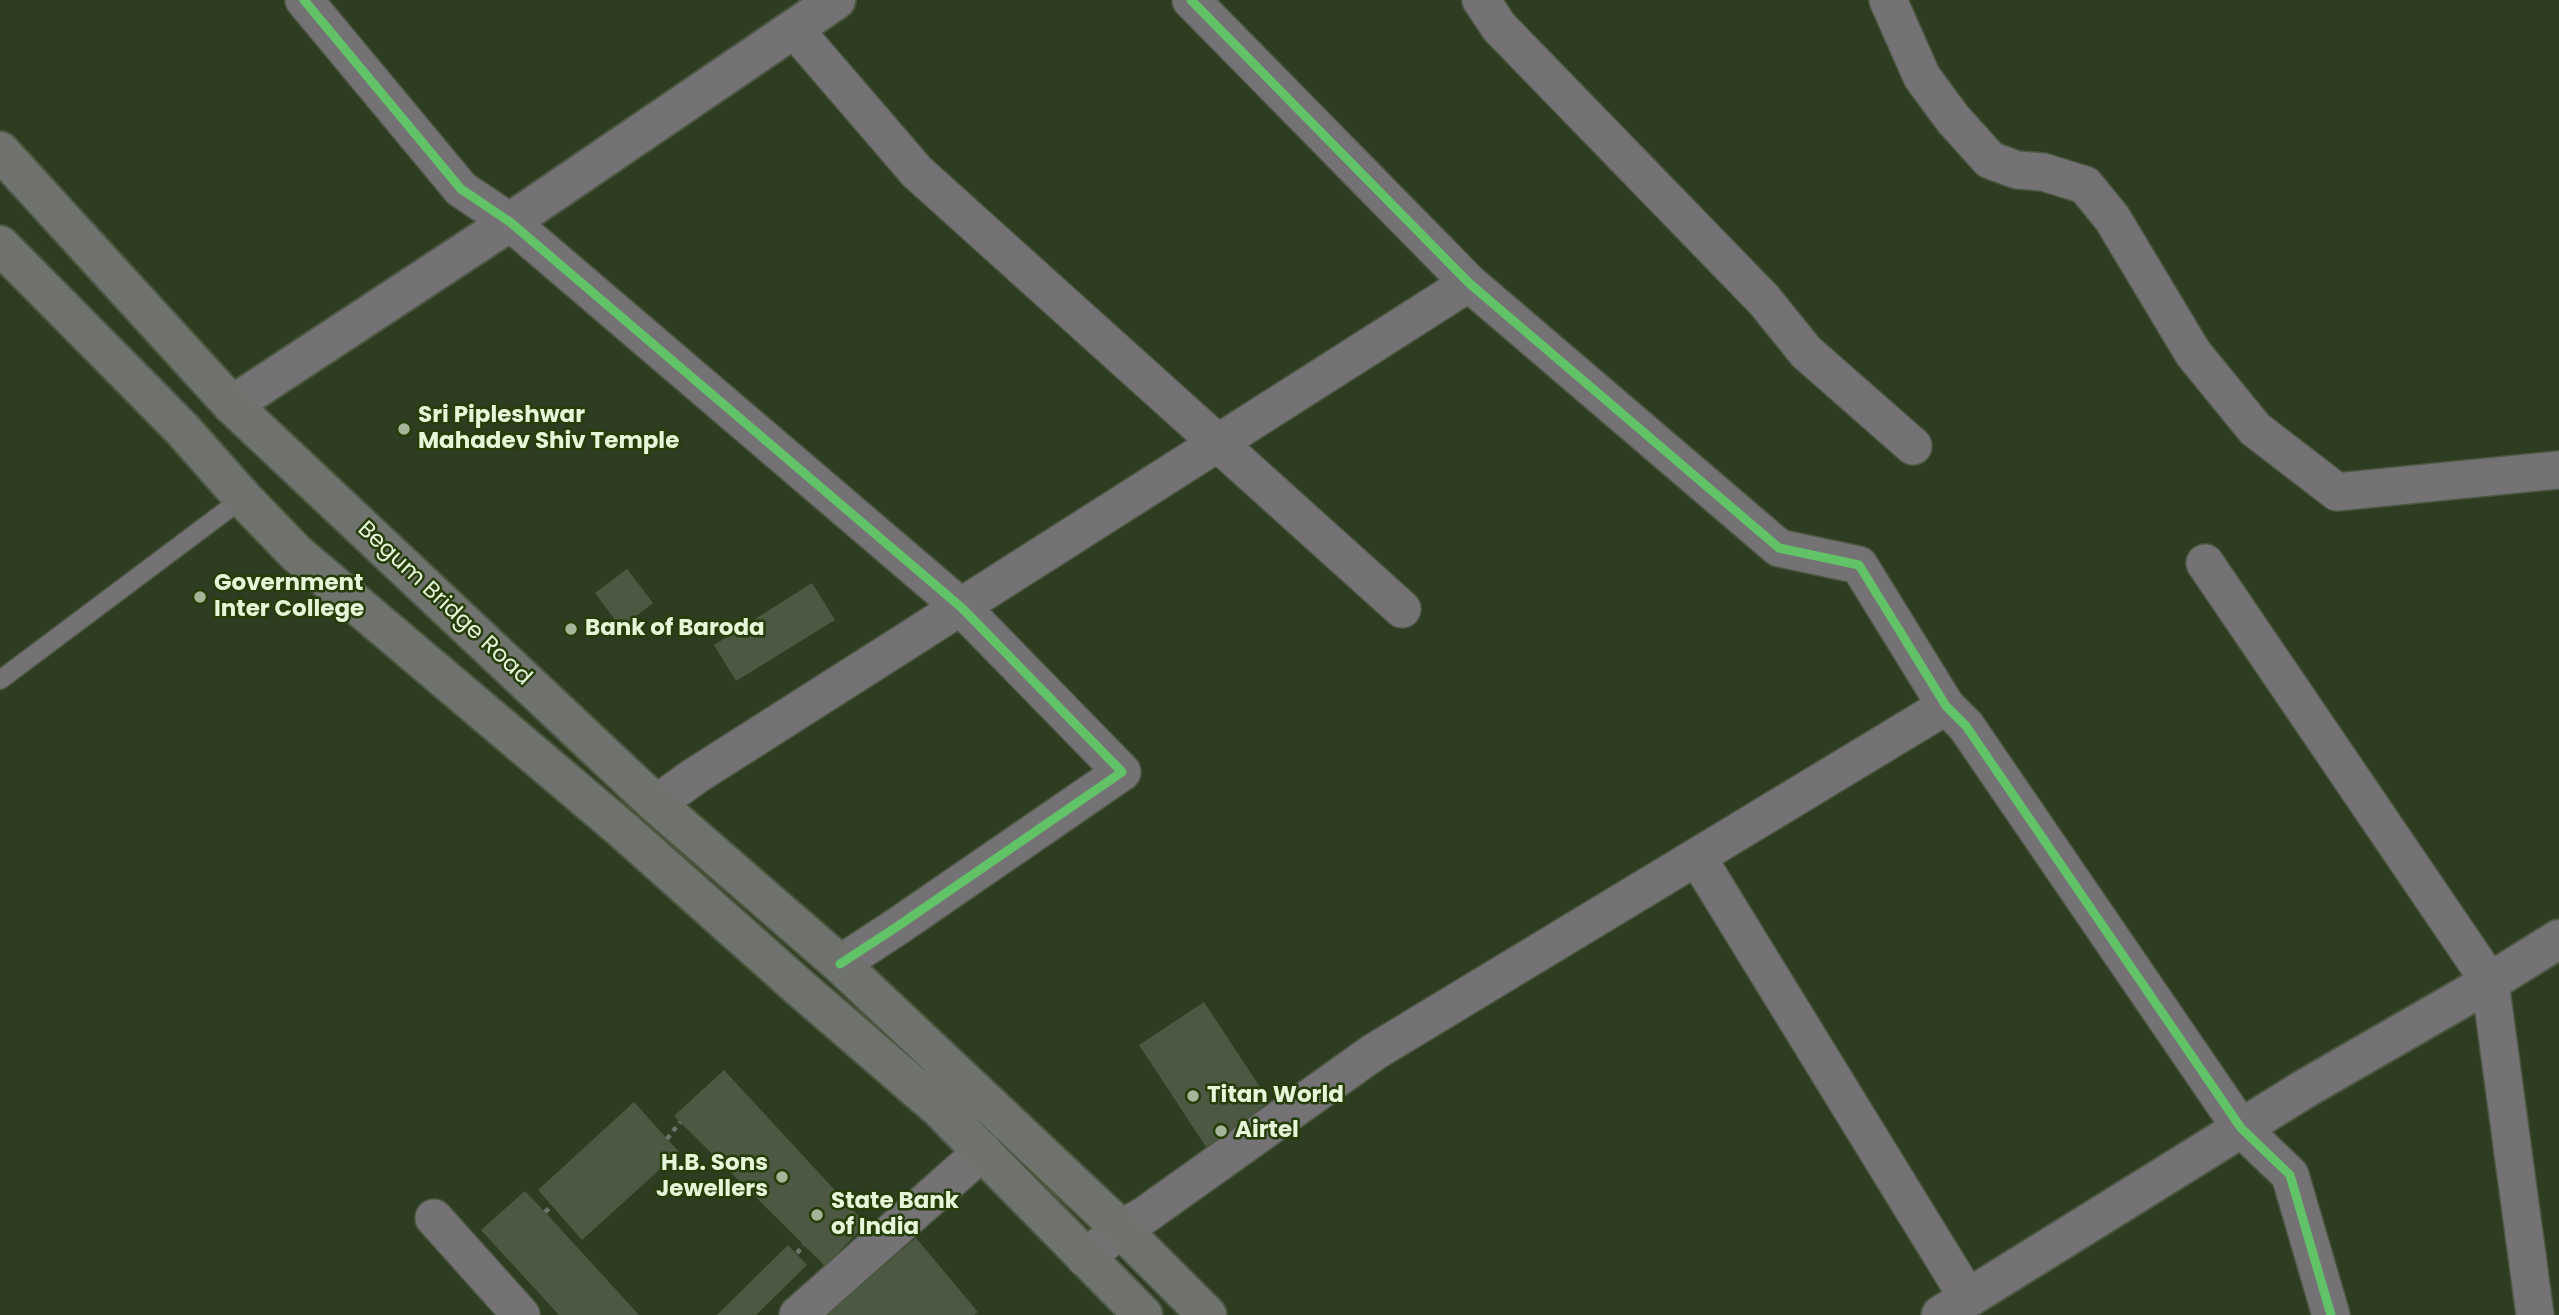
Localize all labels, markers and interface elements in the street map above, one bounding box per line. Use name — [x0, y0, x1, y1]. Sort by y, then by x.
place label: Sri Pipleshwar Mahadev Shiv Temple — [418, 402, 679, 456]
marker: Sri Pipleshwar Mahadev Shiv Temple — [396, 421, 412, 437]
street label: Begum Bridge Road — [351, 516, 537, 692]
place label: Government Inter College — [214, 570, 364, 624]
marker: Government Inter College — [192, 589, 208, 605]
place label: Bank of Baroda — [585, 615, 765, 643]
marker: Bank of Baroda — [563, 621, 579, 637]
place label: Titan World — [1207, 1082, 1344, 1110]
marker: Titan World — [1185, 1088, 1201, 1104]
place label: Airtel — [1235, 1117, 1299, 1145]
marker: Airtel — [1213, 1123, 1229, 1139]
place label: H.B. Sons Jewellers — [656, 1150, 768, 1204]
marker: H.B. Sons Jewellers — [774, 1169, 790, 1185]
place label: State Bank of India — [831, 1188, 959, 1242]
marker: State Bank of India — [809, 1207, 825, 1223]

